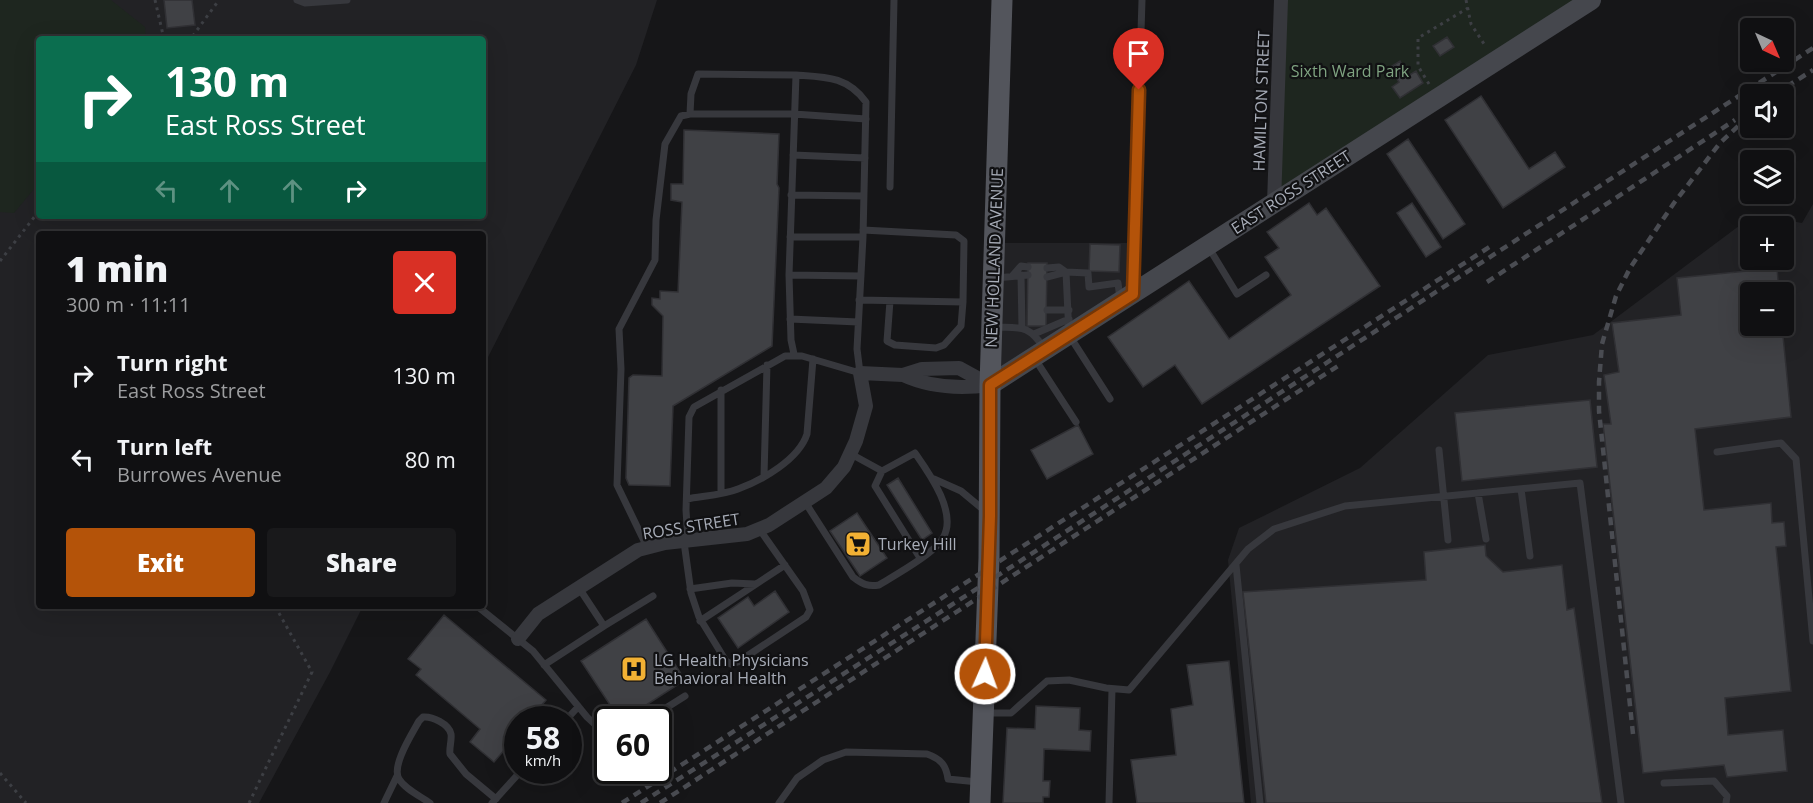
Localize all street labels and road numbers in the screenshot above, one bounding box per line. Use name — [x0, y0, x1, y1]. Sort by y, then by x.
street label: HAMILTON STREET — [1248, 30, 1274, 172]
street label: EAST ROSS STREET — [1227, 145, 1355, 239]
street label: NEW HOLLAND AVENUE — [980, 168, 1008, 348]
street label: ROSS STREET — [641, 507, 741, 545]

